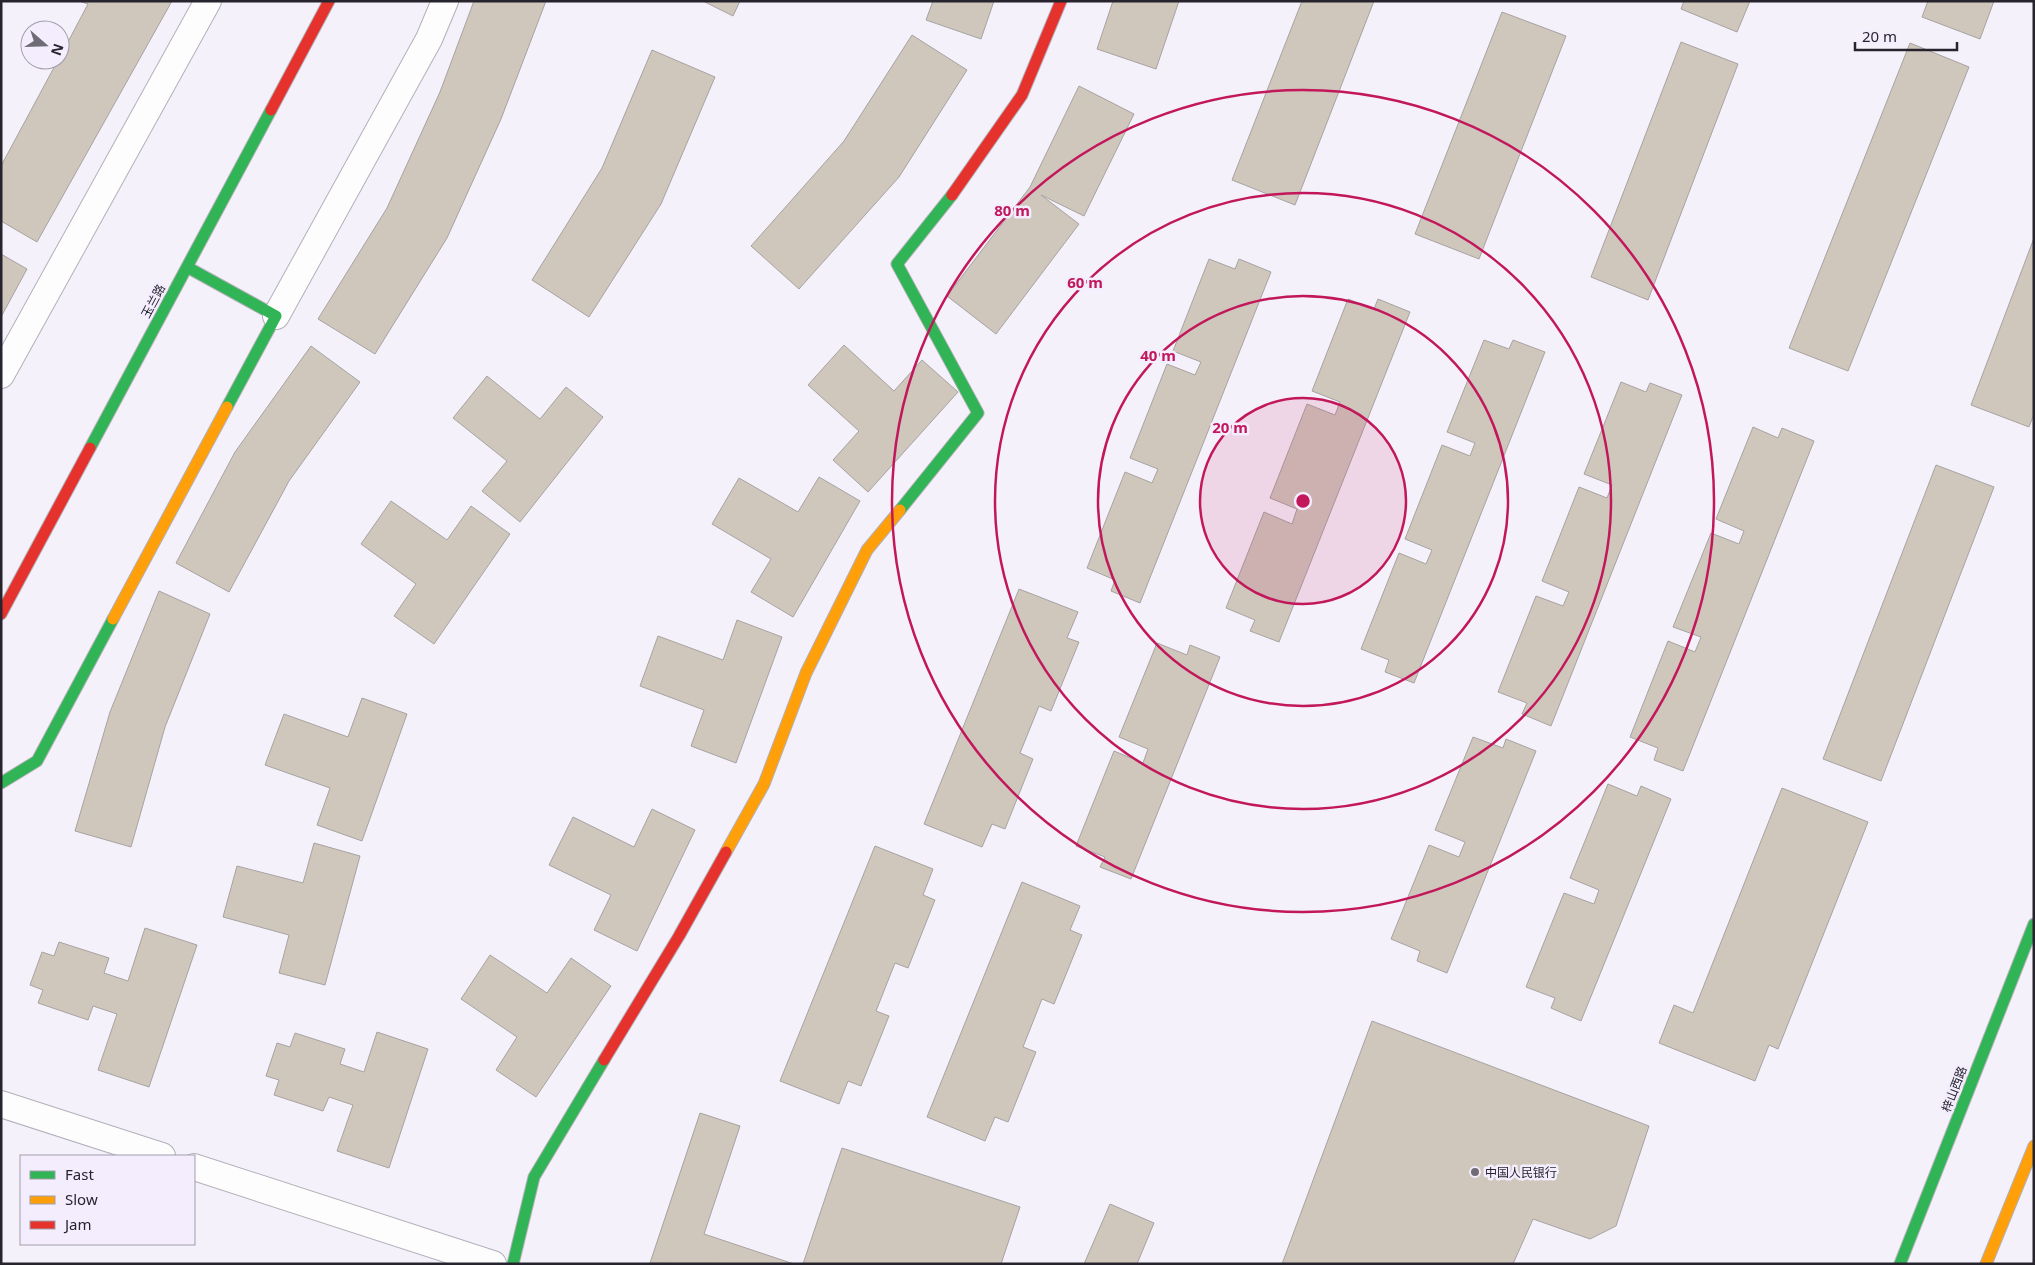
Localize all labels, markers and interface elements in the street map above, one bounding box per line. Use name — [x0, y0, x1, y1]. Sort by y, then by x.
north arrow — [20, 20, 70, 70]
scale bar — [1855, 20, 1958, 52]
text: 20 m — [1862, 26, 1897, 46]
text: N — [47, 41, 69, 58]
text: 80 m — [994, 200, 1030, 220]
text: 60 m — [1067, 272, 1103, 292]
street label: 玉兰路 — [137, 281, 169, 321]
text: 40 m — [1140, 345, 1176, 365]
text: 20 m — [1212, 417, 1248, 437]
centre of rings — [1294, 492, 1312, 510]
street label: 梓山西路 — [1937, 1064, 1971, 1114]
legend — [20, 1155, 195, 1245]
text: Fast — [65, 1164, 94, 1184]
place label: 中国人民银行 — [1485, 1164, 1557, 1181]
marker: 中国人民银行 — [1469, 1166, 1481, 1178]
text: Slow — [65, 1189, 98, 1209]
text: Jam — [63, 1214, 92, 1234]

